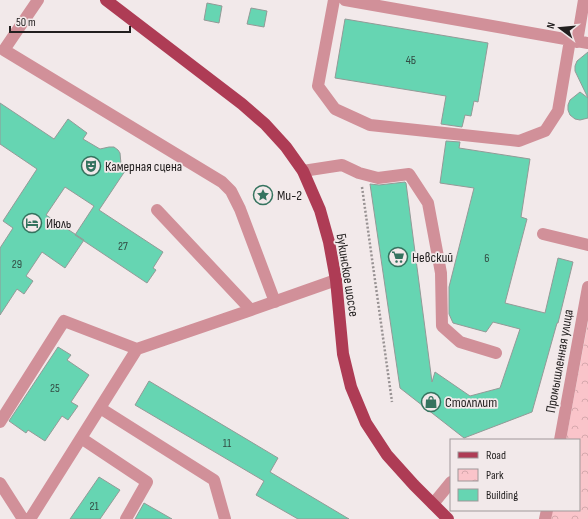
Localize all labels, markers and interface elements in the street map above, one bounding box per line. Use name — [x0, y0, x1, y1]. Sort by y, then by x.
scale bar — [10, 8, 130, 34]
north arrow — [540, 8, 580, 48]
text: 50 m — [16, 15, 36, 30]
text: N — [544, 21, 558, 30]
house number: 4Б — [406, 53, 416, 68]
theatre icon: Камерная сцена — [80, 155, 102, 177]
place label: Камерная сцена — [105, 158, 182, 175]
place icon: Ми-2 — [252, 184, 274, 206]
place label: Ми-2 — [277, 187, 302, 204]
hotel icon: Июль — [21, 212, 43, 234]
place label: Июль — [46, 215, 71, 232]
street label: Букинское шоссе — [333, 232, 362, 318]
house number: 27 — [118, 239, 128, 254]
supermarket icon: Невский — [387, 246, 409, 268]
place label: Невский — [412, 249, 453, 266]
house number: 6 — [484, 251, 490, 266]
house number: 29 — [12, 257, 22, 272]
street label: Промышленная улица — [542, 308, 577, 414]
house number: 25 — [50, 381, 60, 396]
shop icon: Столплит — [420, 391, 442, 413]
place label: Столплит — [445, 394, 497, 411]
house number: 11 — [223, 436, 232, 451]
legend — [450, 439, 580, 511]
text: Road — [486, 448, 506, 463]
text: Park — [486, 468, 504, 483]
text: Building — [486, 488, 518, 503]
house number: 21 — [89, 499, 99, 514]

